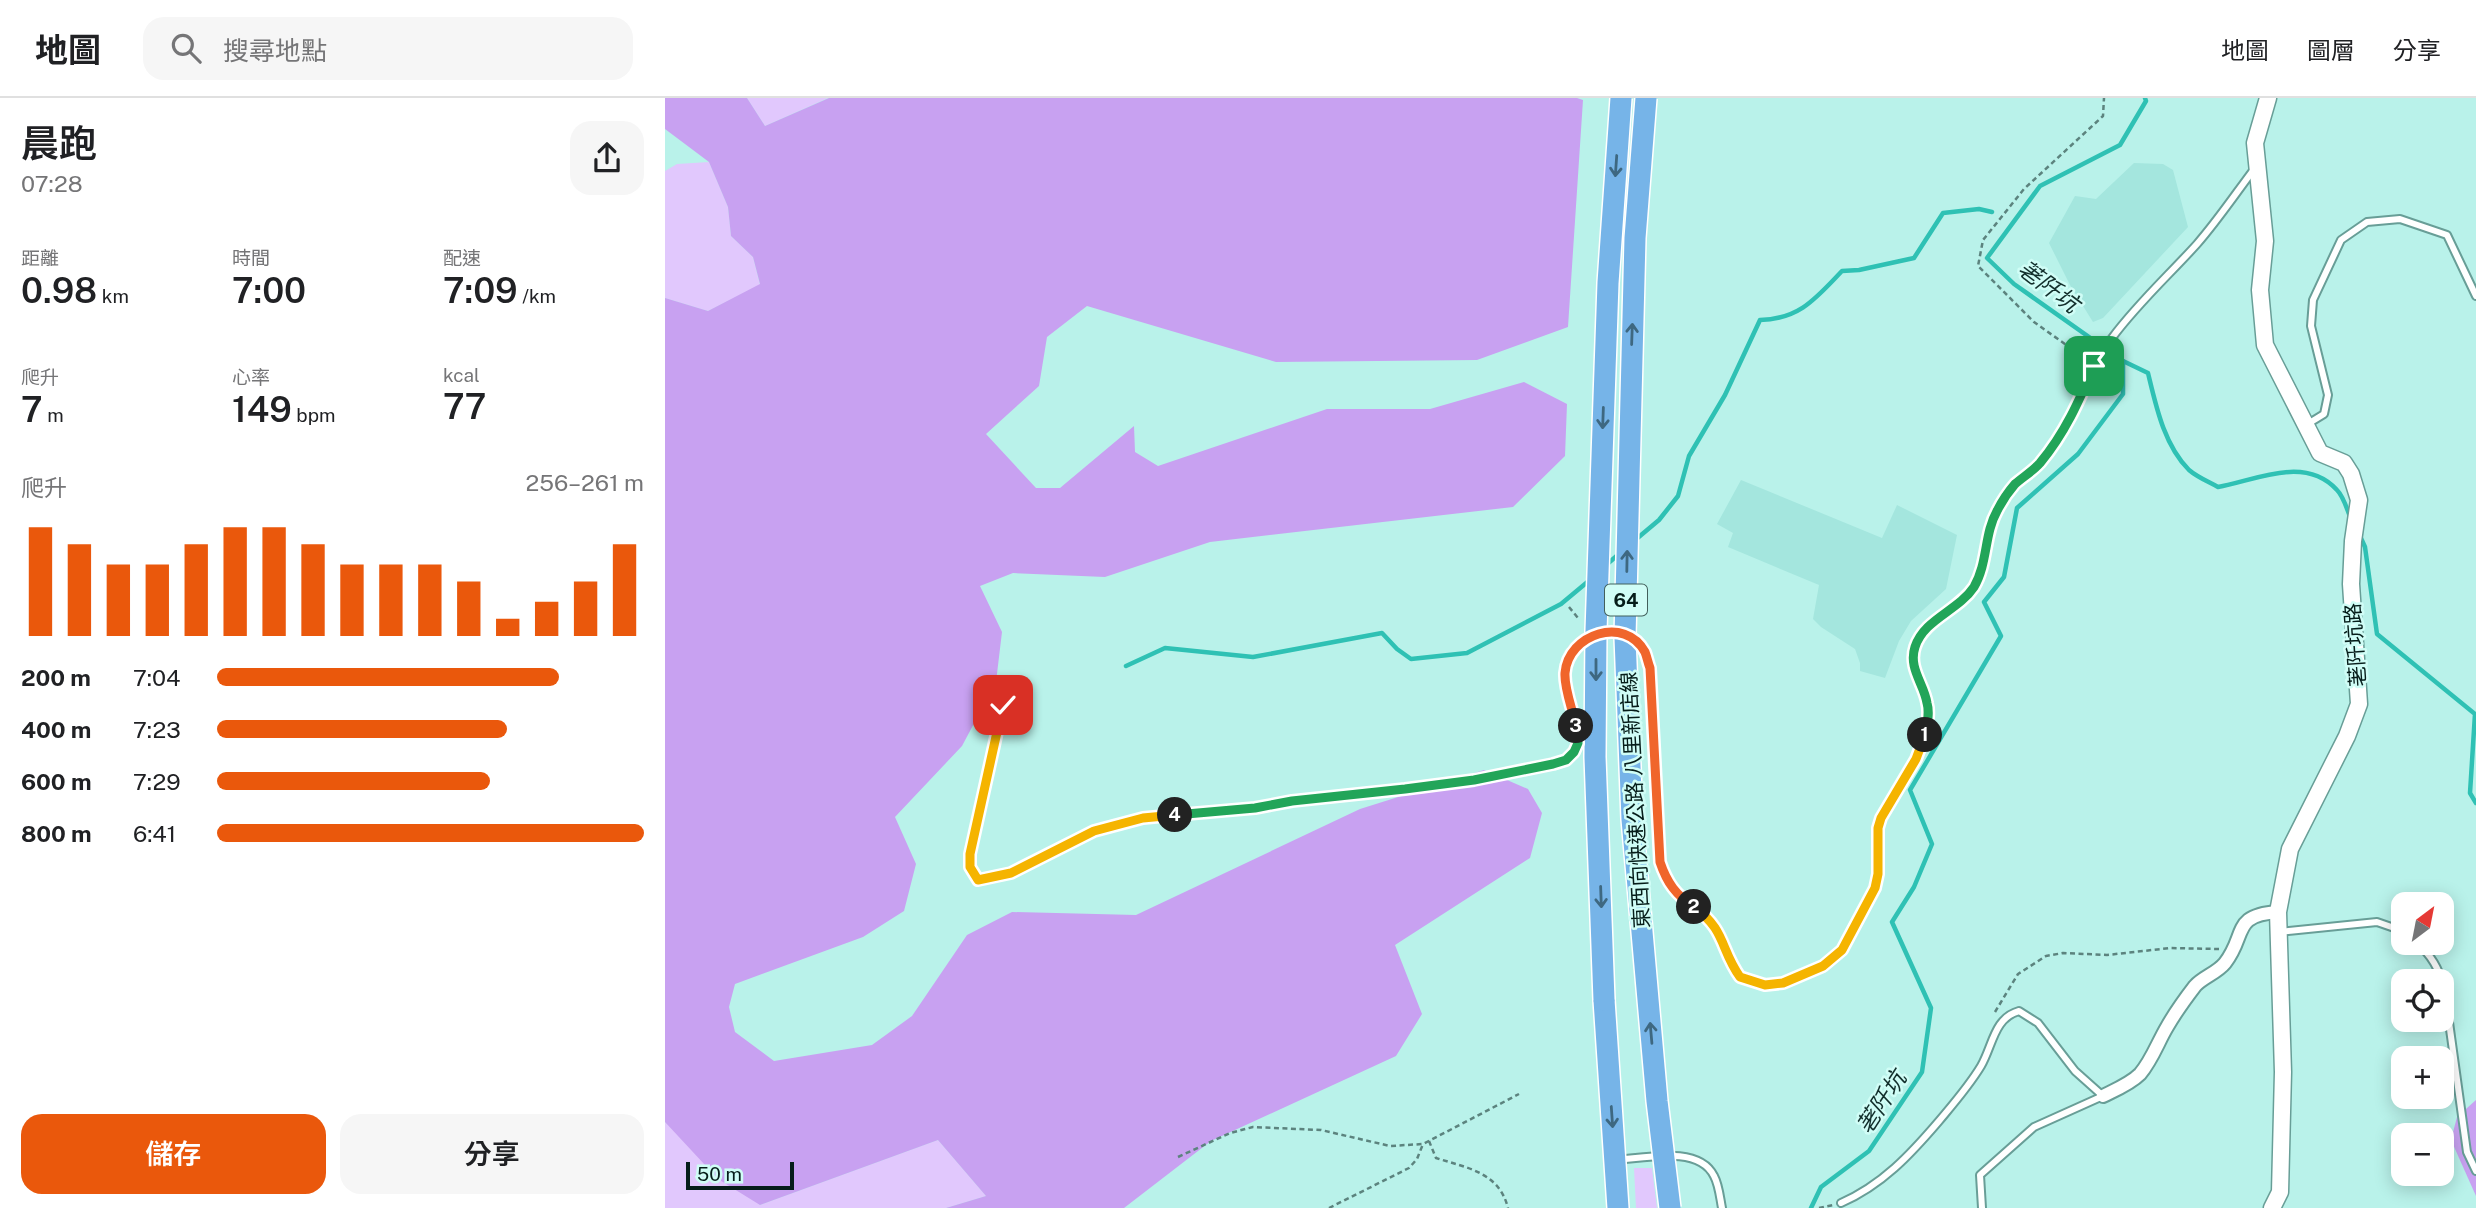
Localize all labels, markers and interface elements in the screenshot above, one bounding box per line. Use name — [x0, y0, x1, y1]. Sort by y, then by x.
search box — [143, 17, 633, 80]
icon: search — [167, 29, 205, 67]
text: 地圖 — [35, 31, 101, 69]
text: 搜尋地點 — [223, 35, 327, 66]
text: 地圖 — [2221, 36, 2269, 64]
text: 圖層 — [2307, 36, 2355, 64]
text: 分享 — [2393, 36, 2441, 64]
text: 晨跑 — [21, 121, 97, 166]
button: share — [570, 121, 644, 195]
one-way arrow — [1609, 154, 1622, 177]
text: 07:28 — [21, 170, 83, 197]
text: 距離 — [21, 247, 59, 269]
text: 時間 — [232, 247, 270, 269]
text: 配速 — [443, 247, 481, 269]
water label: 荖阡坑 — [2013, 254, 2087, 319]
text: 0.98 — [21, 270, 97, 311]
text: 7:00 — [232, 270, 306, 311]
text: 7:09 — [443, 270, 518, 311]
text: km — [97, 285, 129, 307]
text: /km — [518, 285, 556, 307]
one-way arrow — [1626, 323, 1639, 346]
pin — [2064, 336, 2124, 396]
icon: arrive — [2075, 347, 2113, 385]
text: kcal — [443, 364, 480, 386]
text: 爬升 — [21, 366, 59, 388]
text: 心率 — [232, 366, 270, 388]
text: 77 — [443, 386, 486, 427]
text: 7 — [21, 389, 43, 430]
text: 149 — [232, 389, 292, 430]
text: m — [43, 404, 64, 426]
text: bpm — [292, 404, 335, 426]
one-way arrow — [1596, 406, 1610, 429]
text: 256–261 m — [526, 469, 644, 496]
text: 爬升 — [21, 474, 67, 501]
one-way arrow — [1620, 550, 1634, 573]
road number: 64 — [1605, 584, 1647, 615]
street label: 荖阡坑路 — [2340, 602, 2370, 688]
one-way arrow — [1589, 658, 1602, 681]
text: 200 m — [21, 664, 91, 691]
text: 7:04 — [133, 664, 181, 691]
street label: 東西向快速公路 八里新店線 — [1616, 671, 1654, 929]
pin — [973, 675, 1033, 735]
icon: check — [984, 686, 1022, 724]
pin: 3 — [1559, 708, 1593, 744]
text: 3 — [1569, 714, 1582, 736]
text: 400 m — [21, 716, 91, 743]
text: 7:23 — [133, 716, 181, 743]
pin: 1 — [1907, 718, 1943, 752]
text: 1 — [1920, 723, 1929, 745]
text: 600 m — [21, 768, 91, 795]
text: 7:29 — [133, 768, 181, 795]
pin: 4 — [1157, 798, 1193, 832]
text: 4 — [1168, 803, 1181, 825]
text: 800 m — [21, 820, 92, 847]
text: 6:41 — [133, 820, 176, 847]
one-way arrow — [1594, 885, 1607, 908]
pin: 2 — [1677, 890, 1711, 924]
north arrow — [2391, 892, 2453, 956]
map controls — [2391, 892, 2454, 1186]
text: 2 — [1687, 895, 1700, 917]
button: locate — [2391, 969, 2454, 1032]
one-way arrow — [1644, 1022, 1657, 1045]
button: + — [2391, 1046, 2454, 1109]
water label: 荖阡坑 — [1851, 1063, 1913, 1138]
one-way arrow — [1606, 1106, 1619, 1129]
button: 儲存 — [21, 1114, 326, 1194]
button: 分享 — [340, 1114, 644, 1194]
button: − — [2391, 1123, 2454, 1186]
scale bar — [686, 1159, 795, 1191]
text: 50 m — [697, 1163, 742, 1185]

